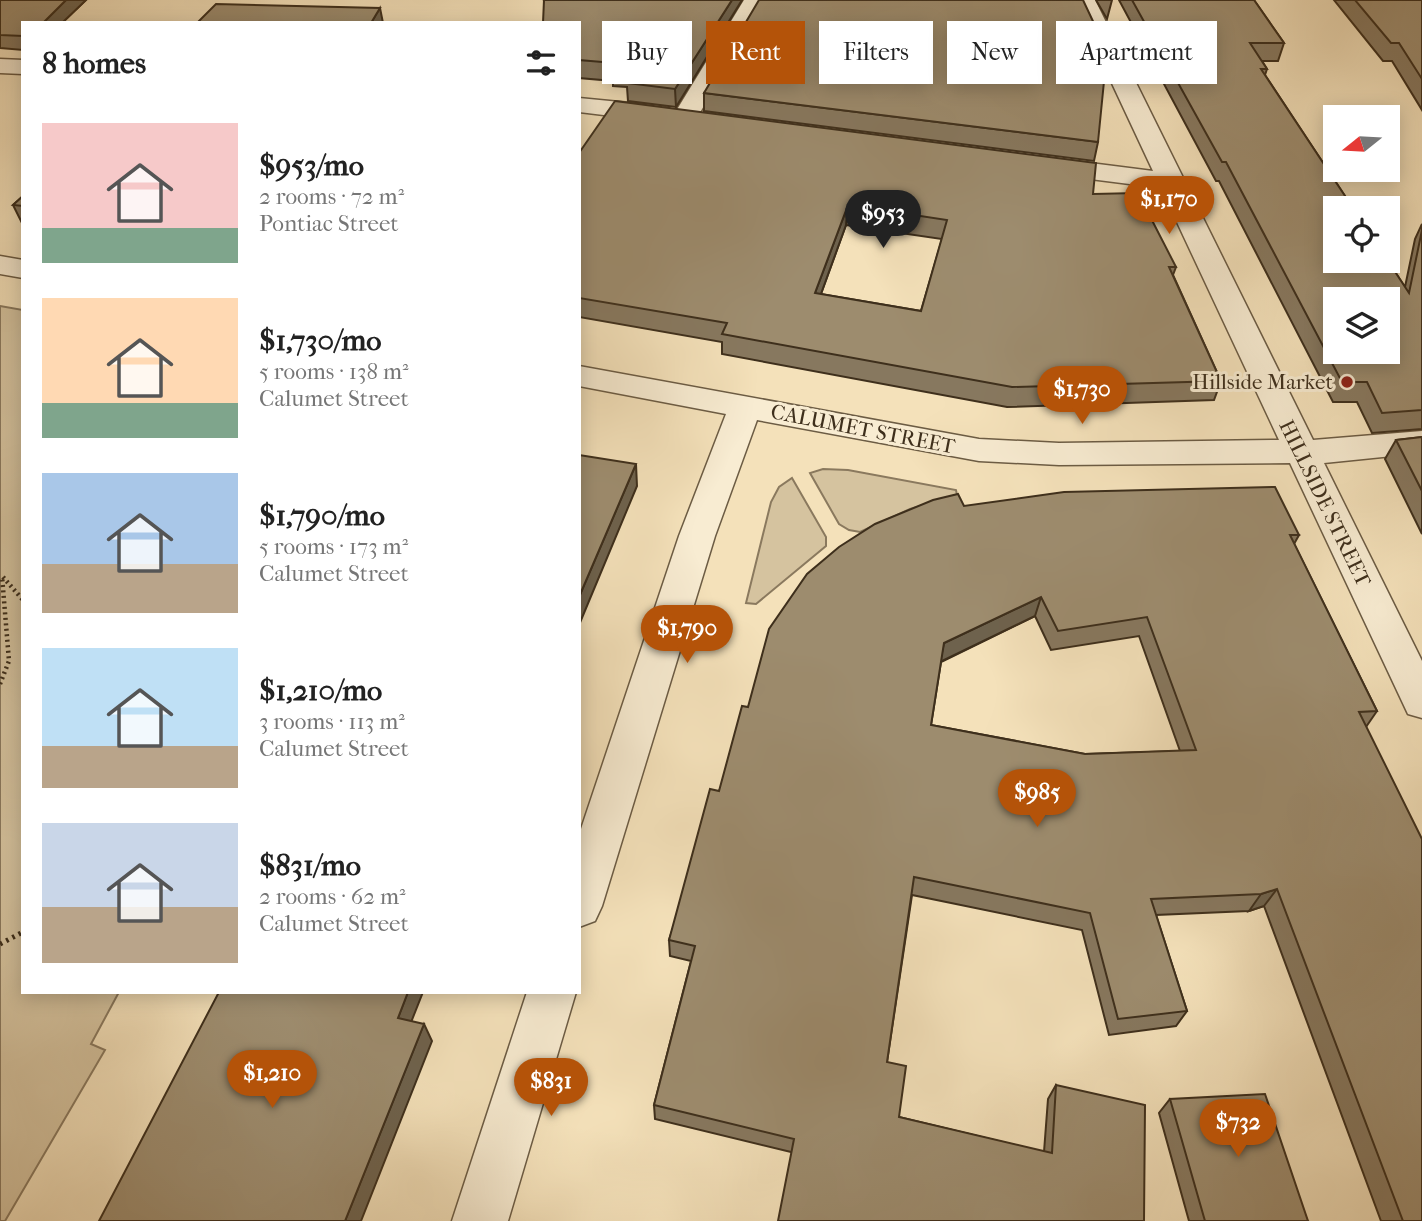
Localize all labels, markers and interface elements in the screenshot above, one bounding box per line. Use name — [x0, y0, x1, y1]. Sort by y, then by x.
chip: Buy — [602, 21, 692, 84]
chip: Rent — [706, 21, 805, 84]
chip: Filters — [819, 21, 933, 84]
chip: New — [947, 21, 1042, 84]
chip: Apartment — [1056, 21, 1217, 84]
icon: filters — [522, 44, 560, 82]
text: 8 homes — [42, 46, 146, 81]
north arrow — [1323, 105, 1400, 182]
map controls — [1323, 105, 1400, 364]
text: $953/mo — [259, 148, 364, 183]
icon: home — [98, 151, 182, 235]
pin: $1,170 — [1112, 176, 1226, 236]
text: 2 rooms · 72 m² — [259, 183, 404, 210]
text: $1,170 — [1140, 185, 1198, 212]
pin: $953 — [842, 190, 924, 250]
button: locate — [1323, 196, 1400, 273]
text: $953 — [861, 199, 905, 226]
text: Pontiac Street — [259, 210, 398, 237]
button: layers — [1323, 287, 1400, 364]
text: $1,730/mo — [259, 323, 381, 358]
icon: home — [98, 326, 182, 410]
text: 5 rooms · 138 m² — [259, 358, 409, 385]
pin: $1,730 — [1025, 366, 1139, 426]
place label: Hillside Market — [1192, 370, 1333, 394]
marker: Hillside Market — [1339, 374, 1355, 390]
text: $1,730 — [1053, 375, 1111, 402]
text: Calumet Street — [259, 385, 409, 412]
street label: CALUMET STREET — [769, 399, 958, 459]
street label: HILLSIDE STREET — [1274, 416, 1376, 591]
text: $1,790/mo — [259, 498, 385, 533]
icon: home — [98, 501, 182, 585]
text: 5 rooms · 173 m² — [259, 533, 408, 560]
text: Calumet Street — [259, 560, 409, 587]
pin: $1,790 — [630, 606, 744, 665]
text: $1,790 — [657, 614, 717, 641]
text: $1,210/mo — [259, 673, 382, 708]
icon: home — [98, 676, 182, 760]
text: 3 rooms · 113 m² — [259, 708, 405, 735]
text: Calumet Street — [259, 735, 409, 762]
pin: $985 — [996, 770, 1078, 829]
text: $985 — [1014, 778, 1060, 805]
text: $831/mo — [259, 848, 361, 883]
icon: home — [98, 851, 182, 935]
text: 2 rooms · 62 m² — [259, 883, 406, 910]
text: Calumet Street — [259, 910, 409, 937]
pin: $1,210 — [215, 1050, 329, 1110]
pin: $831 — [510, 1058, 592, 1118]
text: $1,210 — [243, 1059, 301, 1086]
text: $831 — [530, 1067, 572, 1094]
pin: $732 — [1197, 1100, 1279, 1159]
text: $732 — [1215, 1108, 1261, 1135]

